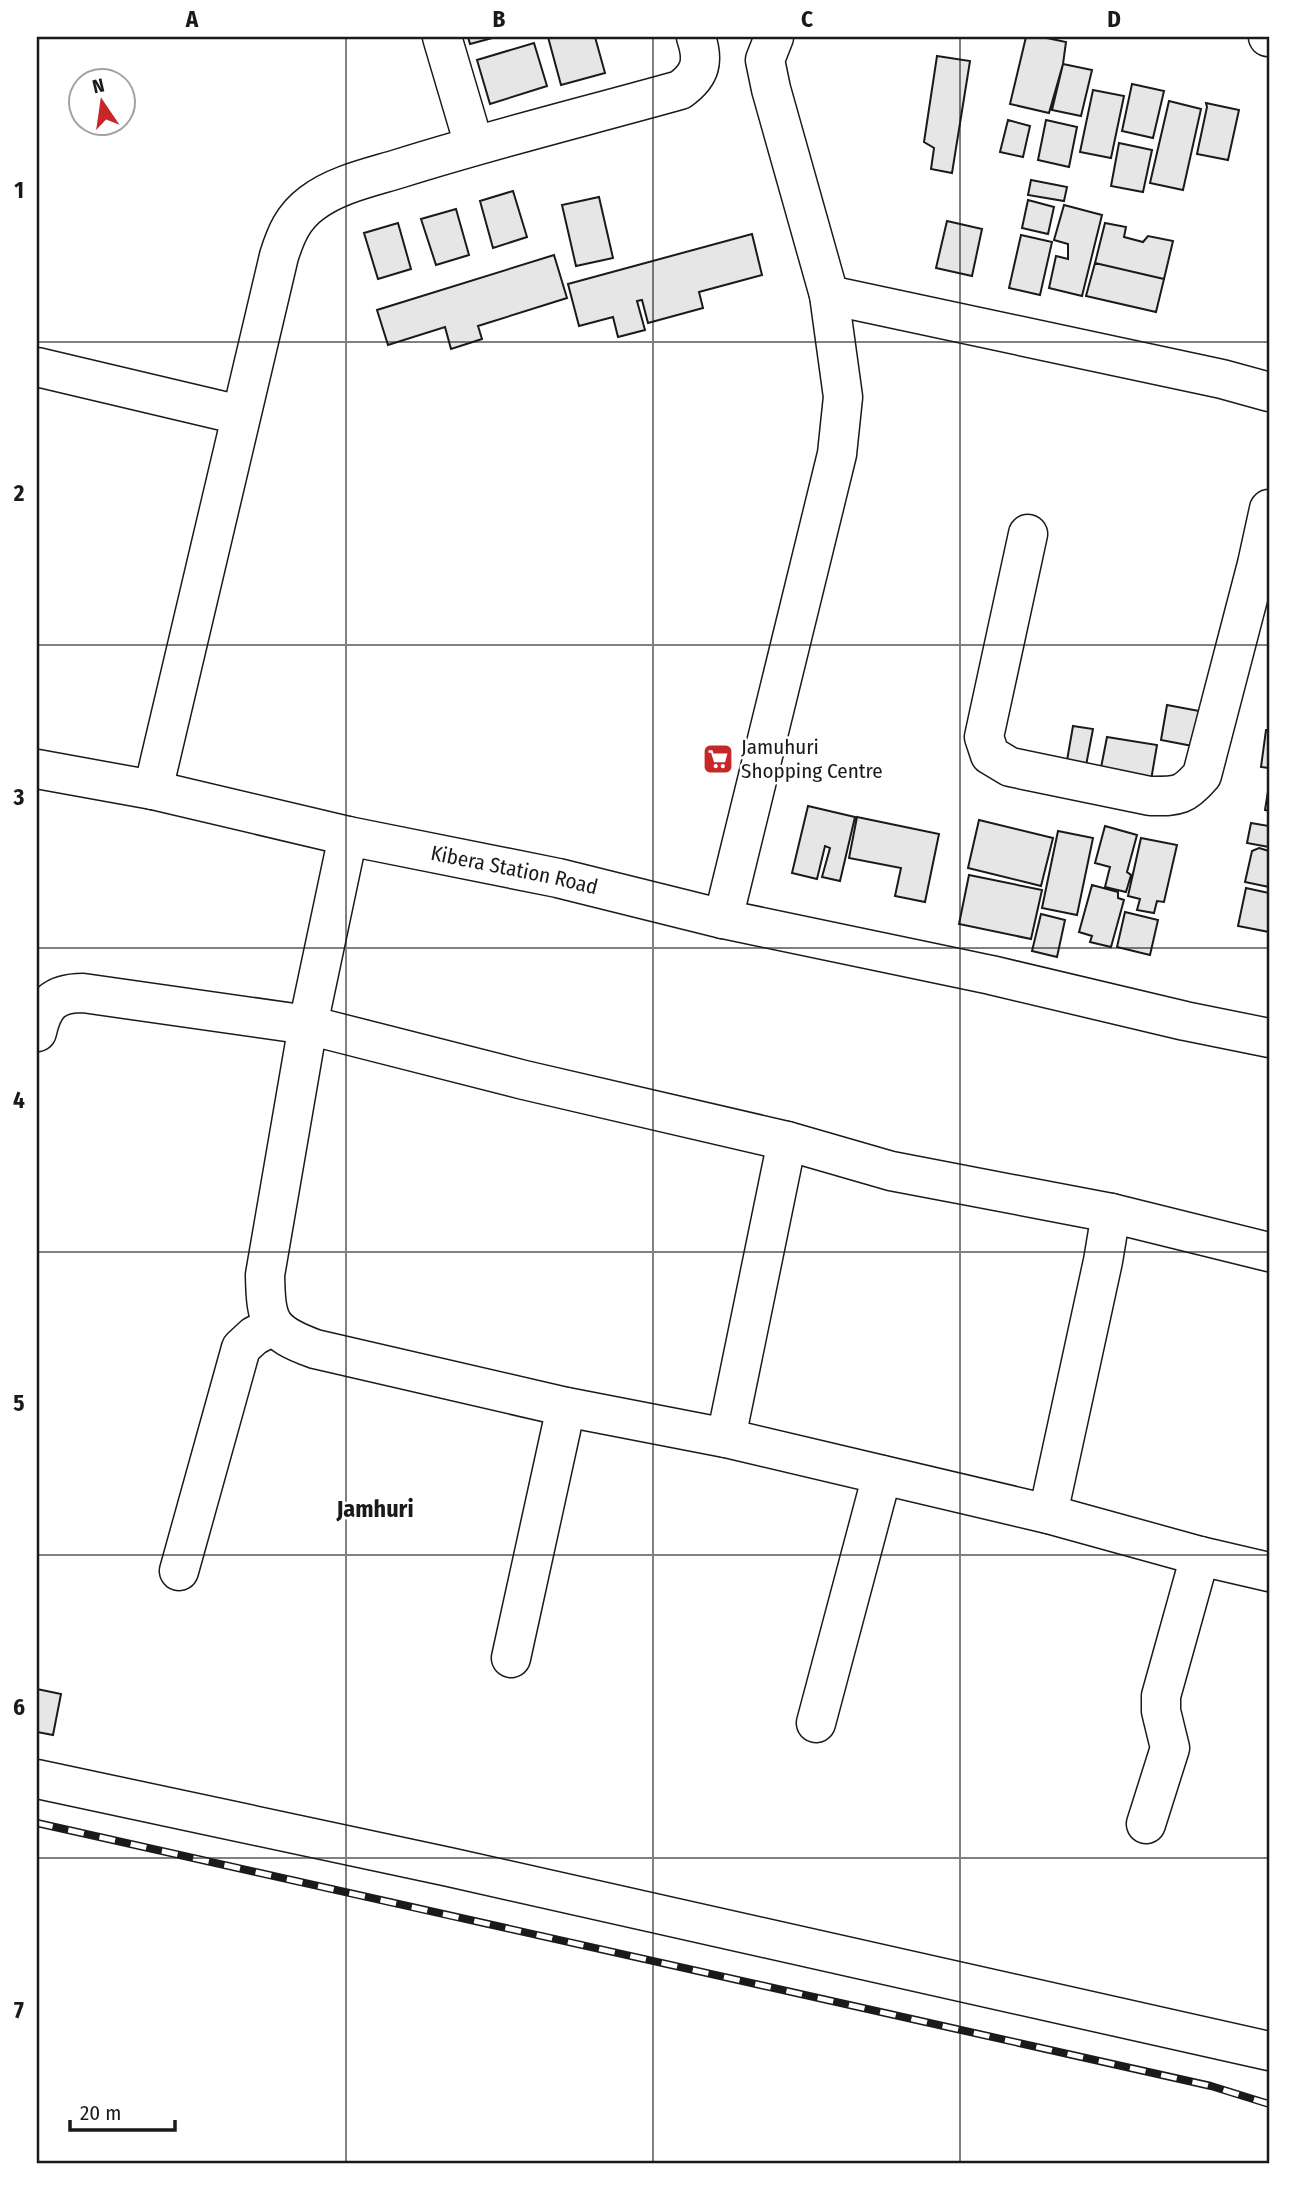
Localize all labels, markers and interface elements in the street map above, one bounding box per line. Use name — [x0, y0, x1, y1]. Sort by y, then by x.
text: A — [185, 5, 199, 33]
text: B — [493, 5, 506, 33]
text: C — [801, 5, 813, 33]
text: D — [1107, 5, 1121, 33]
north arrow — [66, 66, 136, 136]
text: N — [90, 73, 106, 98]
text: 1 — [14, 176, 24, 204]
text: 2 — [13, 479, 25, 507]
place label: Jamuhuri Shopping Centre — [741, 734, 883, 784]
supermarket icon: Jamuhuri Shopping Centre — [701, 742, 735, 776]
text: 3 — [13, 783, 25, 811]
street label: Kibera Station Road — [428, 840, 601, 900]
text: 4 — [13, 1086, 25, 1114]
text: 5 — [13, 1389, 25, 1417]
district label: Jamhuri — [335, 1495, 414, 1523]
text: 6 — [13, 1693, 25, 1721]
text: 7 — [14, 1996, 24, 2024]
scale bar — [70, 2088, 175, 2132]
text: 20 m — [80, 2100, 121, 2126]

